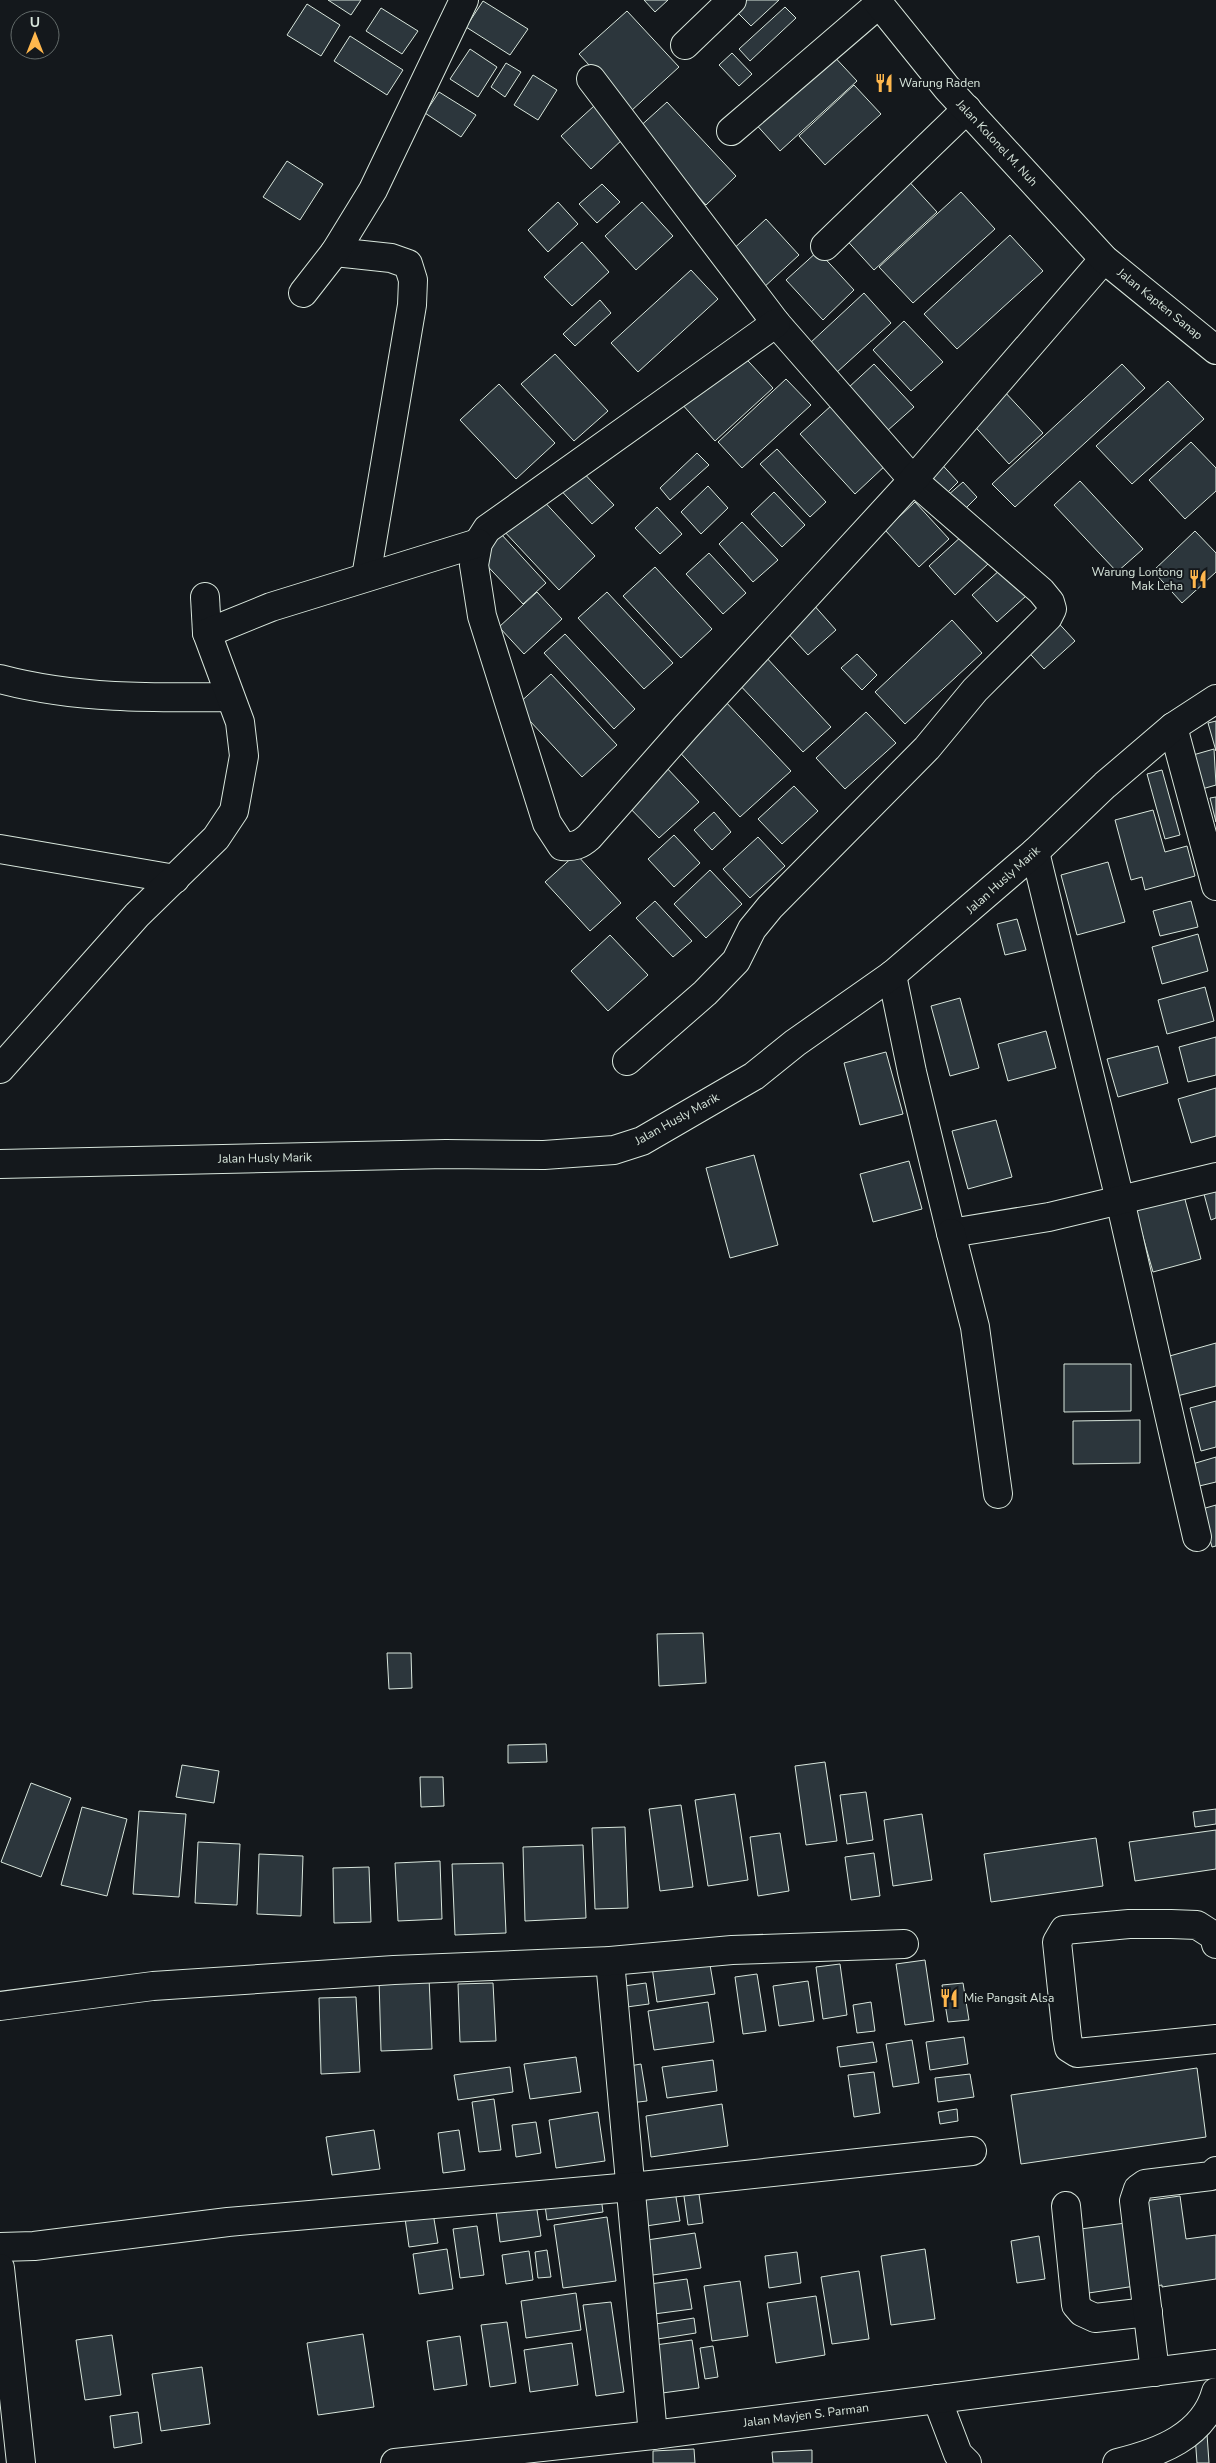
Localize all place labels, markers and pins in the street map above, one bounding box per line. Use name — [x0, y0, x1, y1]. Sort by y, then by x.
restaurant icon: Warung Raden — [873, 72, 895, 94]
place label: Warung Raden — [899, 75, 980, 91]
place label: Warung Lontong Mak Leha — [1092, 564, 1183, 594]
restaurant icon: Warung Lontong Mak Leha — [1187, 568, 1209, 590]
restaurant icon: Mie Pangsit Alsa — [938, 1987, 960, 2009]
place label: Mie Pangsit Alsa — [964, 1990, 1054, 2006]

